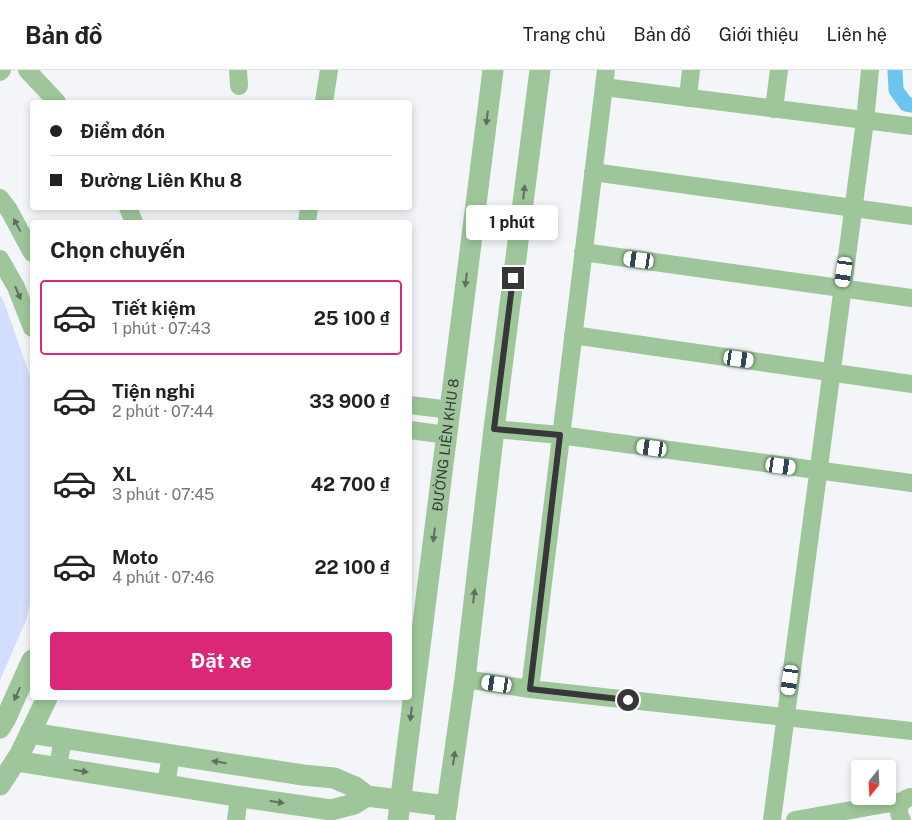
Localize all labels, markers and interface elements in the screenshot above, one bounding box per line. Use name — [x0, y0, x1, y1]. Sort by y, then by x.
text: Bản đồ — [25, 21, 103, 49]
text: Trang chủ — [523, 24, 606, 45]
text: Bản đồ — [634, 24, 691, 45]
text: Giới thiệu — [719, 24, 799, 45]
text: Liên hệ — [827, 24, 887, 45]
one-way arrow — [483, 111, 491, 127]
text: Điểm đón — [80, 120, 165, 142]
text: Đường Liên Khu 8 — [80, 169, 242, 191]
one-way arrow — [520, 184, 528, 200]
callout: 1 phút — [467, 206, 559, 240]
text: 1 phút — [489, 213, 535, 232]
one-way arrow — [13, 218, 21, 232]
text: Chọn chuyến — [50, 237, 185, 263]
car — [623, 250, 654, 270]
car — [834, 256, 853, 288]
route end — [502, 267, 524, 289]
one-way arrow — [462, 272, 470, 288]
one-way arrow — [15, 286, 23, 300]
icon: car — [52, 295, 97, 340]
text: Tiết kiệm — [112, 297, 196, 319]
text: 25 100 ₫ — [314, 307, 390, 329]
text: 1 phút · 07:43 — [112, 319, 211, 338]
car — [723, 349, 754, 369]
icon: car — [52, 378, 97, 423]
street label: ĐƯỜNG LIÊN KHU 8 — [429, 378, 462, 512]
text: Tiện nghi — [112, 380, 195, 402]
text: 33 900 ₫ — [309, 390, 390, 412]
text: 2 phút · 07:44 — [112, 402, 214, 421]
car — [636, 438, 667, 458]
car — [765, 456, 796, 476]
icon: car — [52, 461, 97, 506]
text: XL — [112, 463, 137, 485]
text: 42 700 ₫ — [311, 473, 390, 495]
text: 3 phút · 07:45 — [112, 485, 214, 504]
one-way arrow — [430, 527, 438, 543]
icon: car — [52, 544, 97, 589]
text: Moto — [112, 546, 158, 568]
text: 22 100 ₫ — [315, 556, 390, 578]
text: 4 phút · 07:46 — [112, 568, 214, 587]
one-way arrow — [470, 588, 478, 604]
button: Đặt xe — [50, 632, 392, 690]
car — [780, 664, 799, 696]
car — [481, 674, 512, 694]
one-way arrow — [13, 687, 21, 701]
route start — [617, 689, 639, 711]
one-way arrow — [407, 706, 415, 722]
one-way arrow — [450, 749, 458, 765]
one-way arrow — [211, 758, 227, 766]
north arrow — [851, 760, 896, 805]
map controls — [851, 760, 896, 805]
one-way arrow — [74, 768, 90, 776]
one-way arrow — [269, 798, 285, 806]

